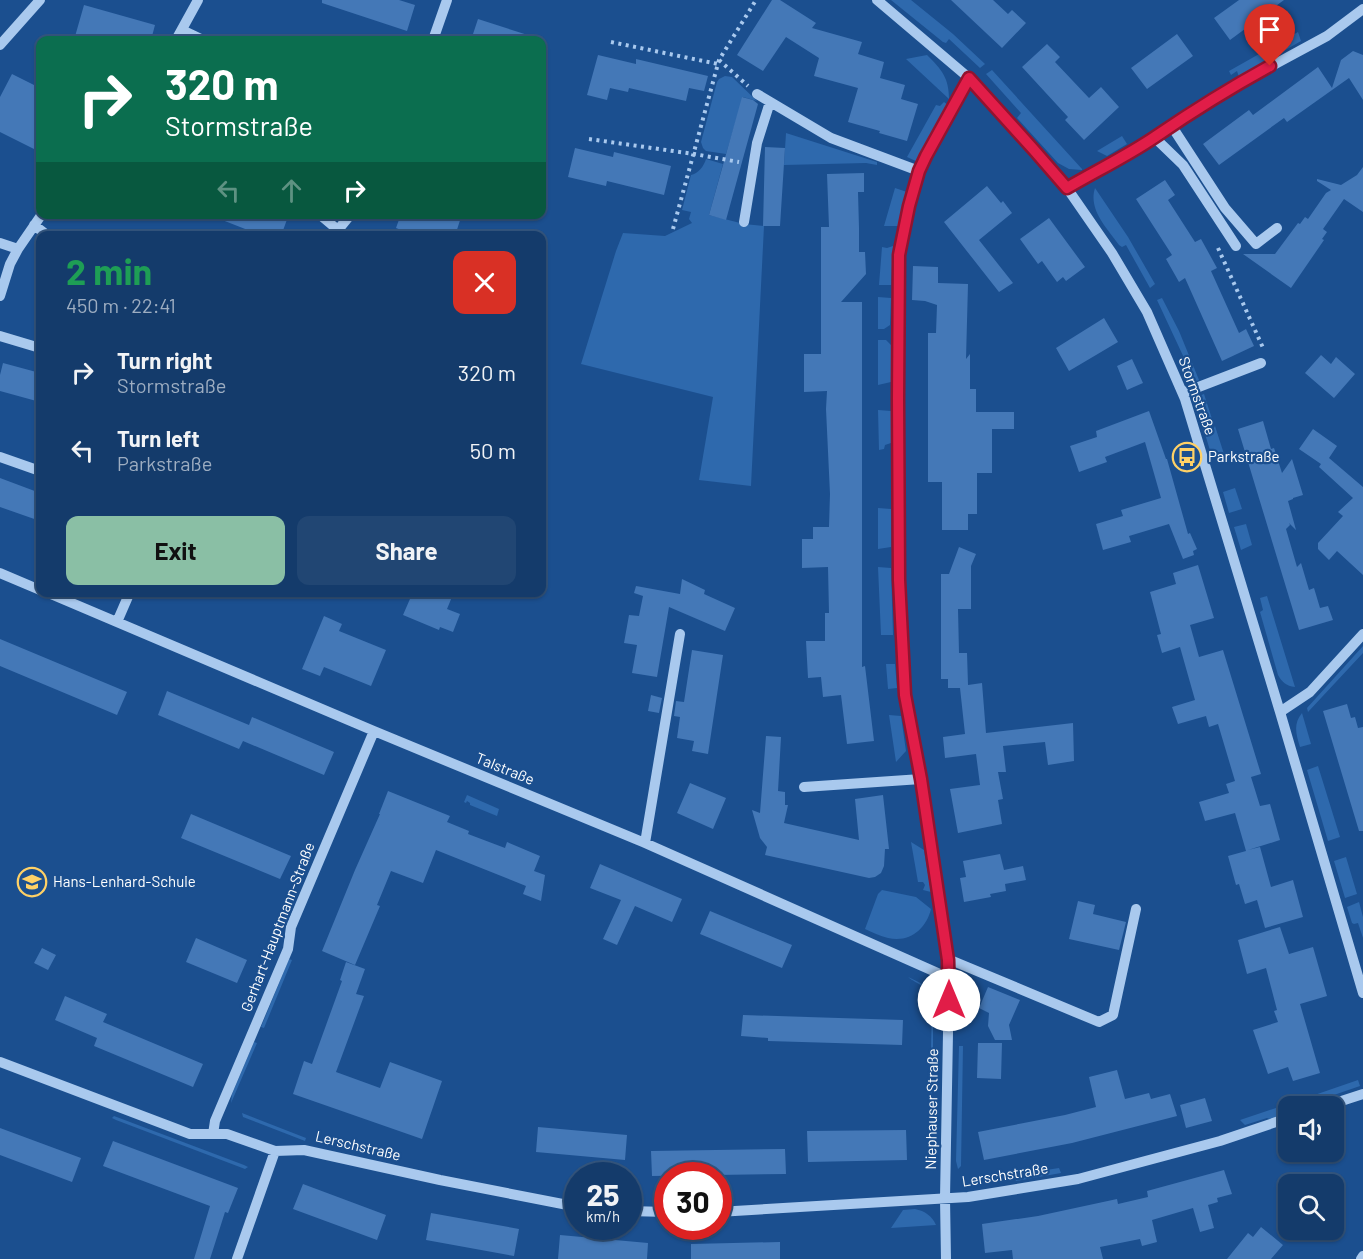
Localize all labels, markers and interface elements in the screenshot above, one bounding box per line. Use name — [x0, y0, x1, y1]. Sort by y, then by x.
pin — [1244, 4, 1295, 66]
icon: arrive — [1253, 13, 1286, 46]
text: 320 m — [165, 58, 279, 108]
icon: right — [66, 60, 144, 138]
text: Stormstraße — [165, 109, 313, 141]
icon: left — [212, 174, 245, 207]
icon: ahead — [275, 174, 308, 207]
icon: right — [338, 174, 371, 207]
text: 2 min — [66, 249, 152, 292]
button: close — [453, 251, 516, 314]
text: 450 m · 22:41 — [66, 293, 176, 317]
text: Turn right — [117, 347, 212, 373]
street label: Stormstraße — [1175, 354, 1220, 437]
icon: right — [66, 356, 99, 389]
text: 320 m — [458, 359, 516, 385]
text: Stormstraße — [117, 373, 227, 397]
text: Turn left — [117, 425, 200, 451]
icon: left — [66, 434, 99, 467]
text: 50 m — [470, 437, 516, 463]
bus stop icon: Parkstraße — [1171, 441, 1203, 473]
place label: Parkstraße — [1208, 447, 1280, 465]
text: Parkstraße — [117, 451, 212, 475]
button: Exit — [66, 516, 285, 585]
button: Share — [297, 516, 516, 585]
street label: Talstraße — [473, 748, 537, 788]
street label: Gerhart-Hauptmann-Straße — [236, 839, 318, 1014]
school or university icon: Hans-Lenhard-Schule — [16, 866, 48, 898]
place label: Hans-Lenhard-Schule — [53, 872, 196, 890]
position arrow — [917, 968, 981, 1032]
street label: Niephauser Straße — [921, 1048, 941, 1170]
map controls — [1278, 1096, 1344, 1240]
button: sound — [1278, 1096, 1344, 1162]
street label: Lerschstraße — [314, 1126, 403, 1164]
street label: Lerschstraße — [960, 1158, 1049, 1190]
speed limit sign: 30 — [654, 1162, 732, 1240]
button: search — [1278, 1174, 1344, 1240]
text: 25 — [587, 1176, 619, 1212]
text: km/h — [586, 1207, 620, 1225]

